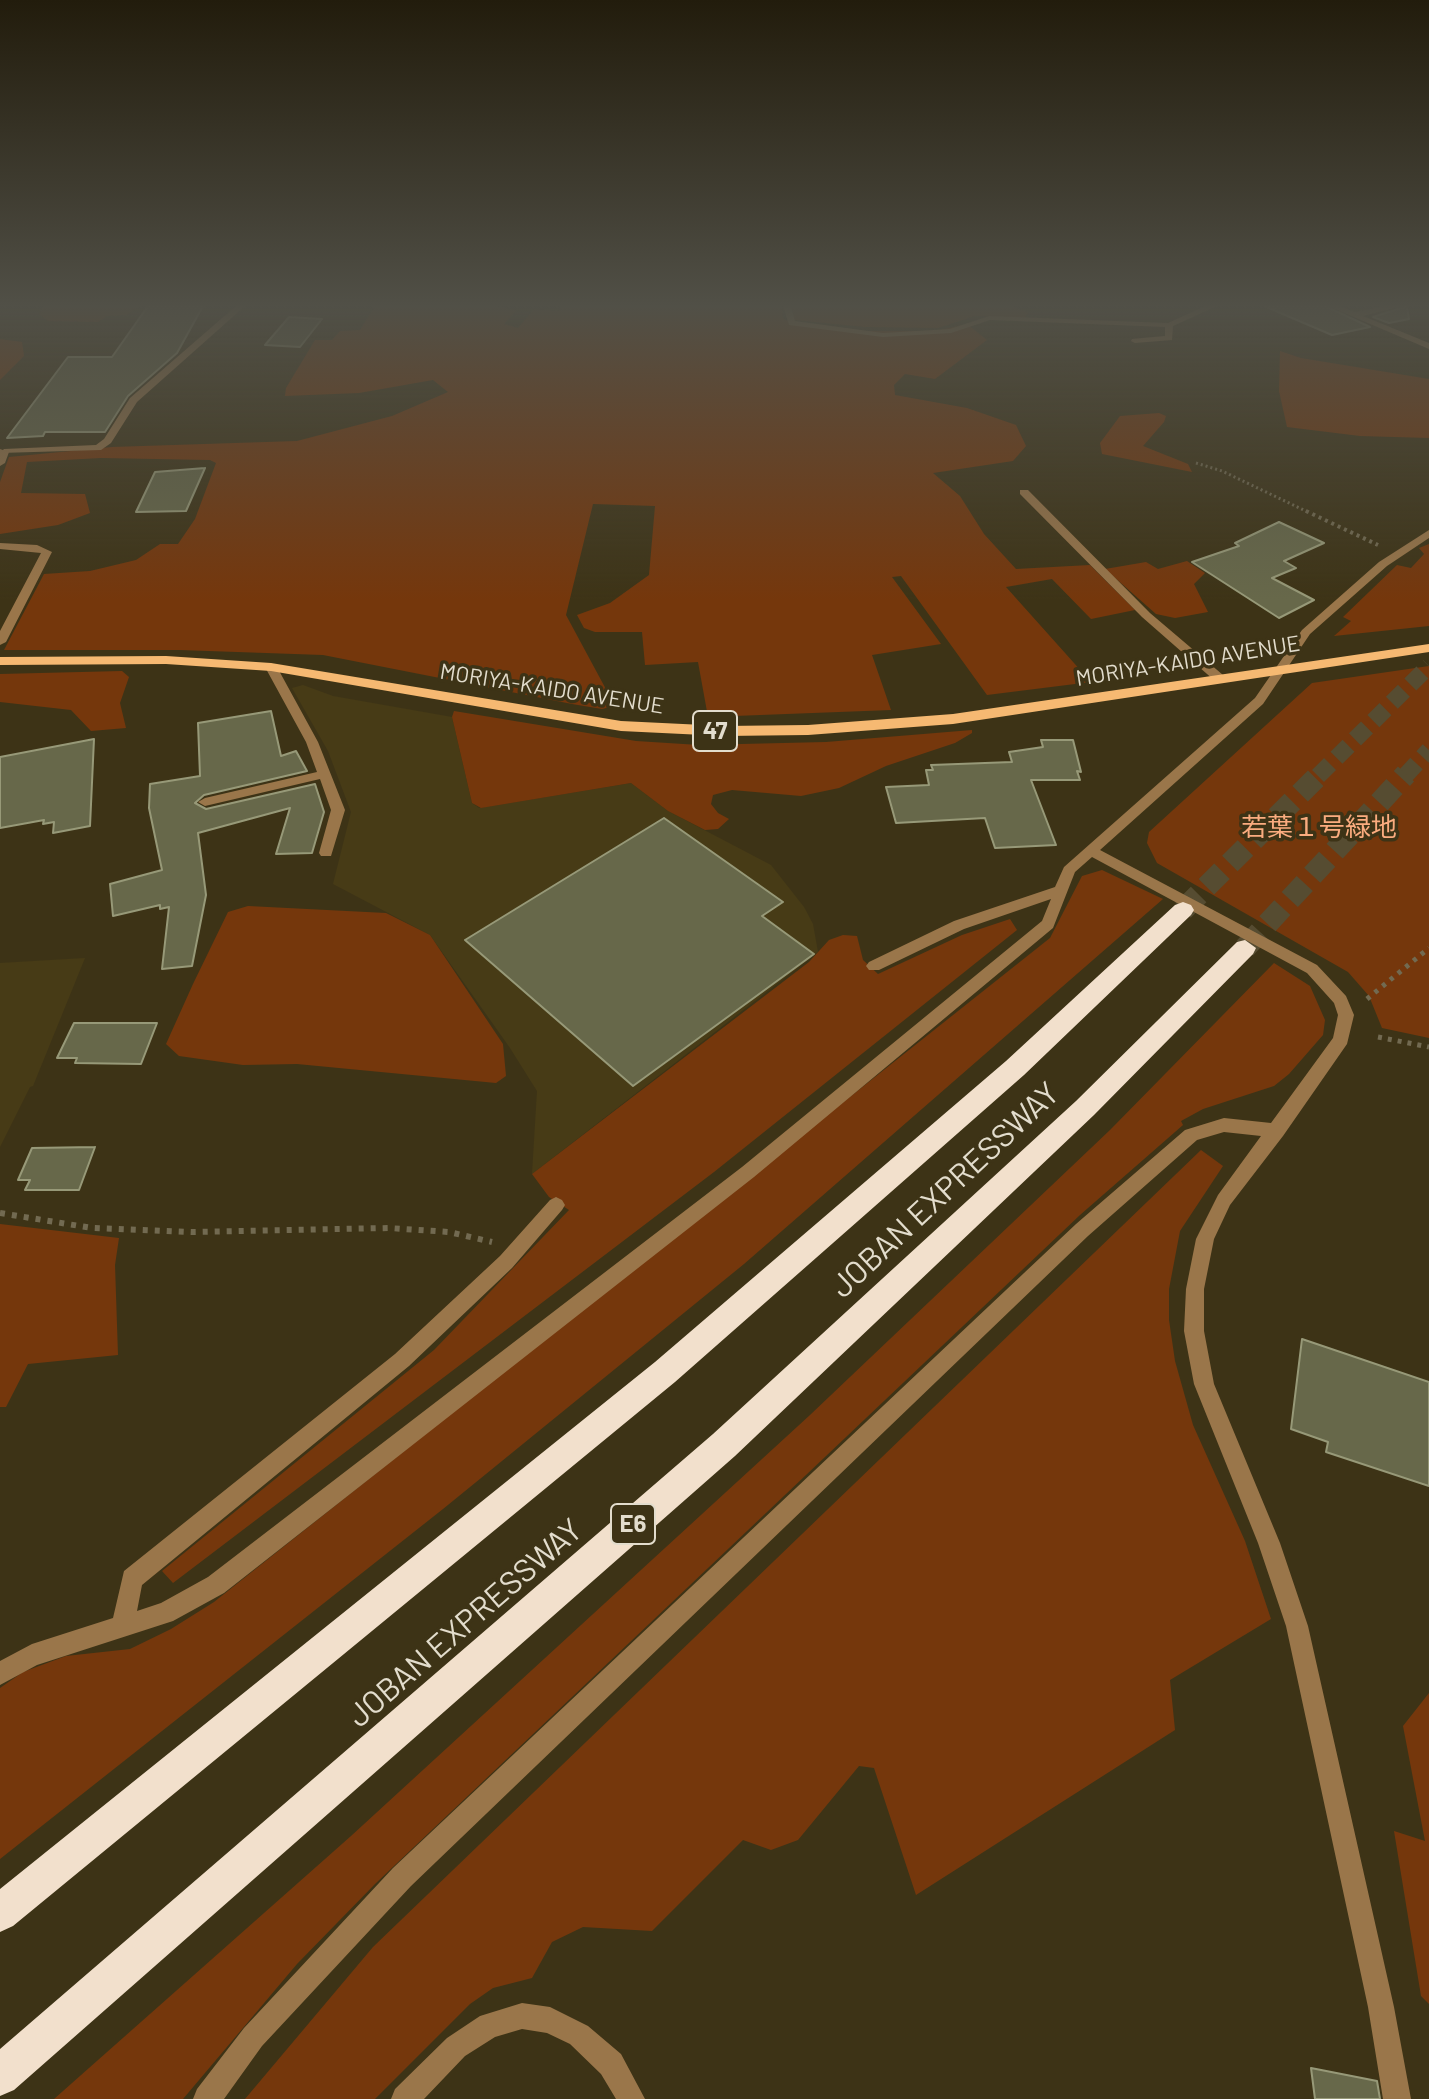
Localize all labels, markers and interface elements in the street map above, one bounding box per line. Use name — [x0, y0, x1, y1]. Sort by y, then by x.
street label: MORIYA-KAIDO AVENUE — [1074, 630, 1302, 692]
street label: MORIYA-KAIDO AVENUE — [438, 658, 666, 720]
road number: 47 — [693, 711, 737, 751]
park label: 若葉１号緑地 — [1241, 811, 1397, 843]
street label: JOBAN EXPRESSWAY — [823, 1074, 1067, 1306]
road number: E6 — [611, 1504, 655, 1544]
street label: JOBAN EXPRESSWAY — [340, 1511, 590, 1735]

